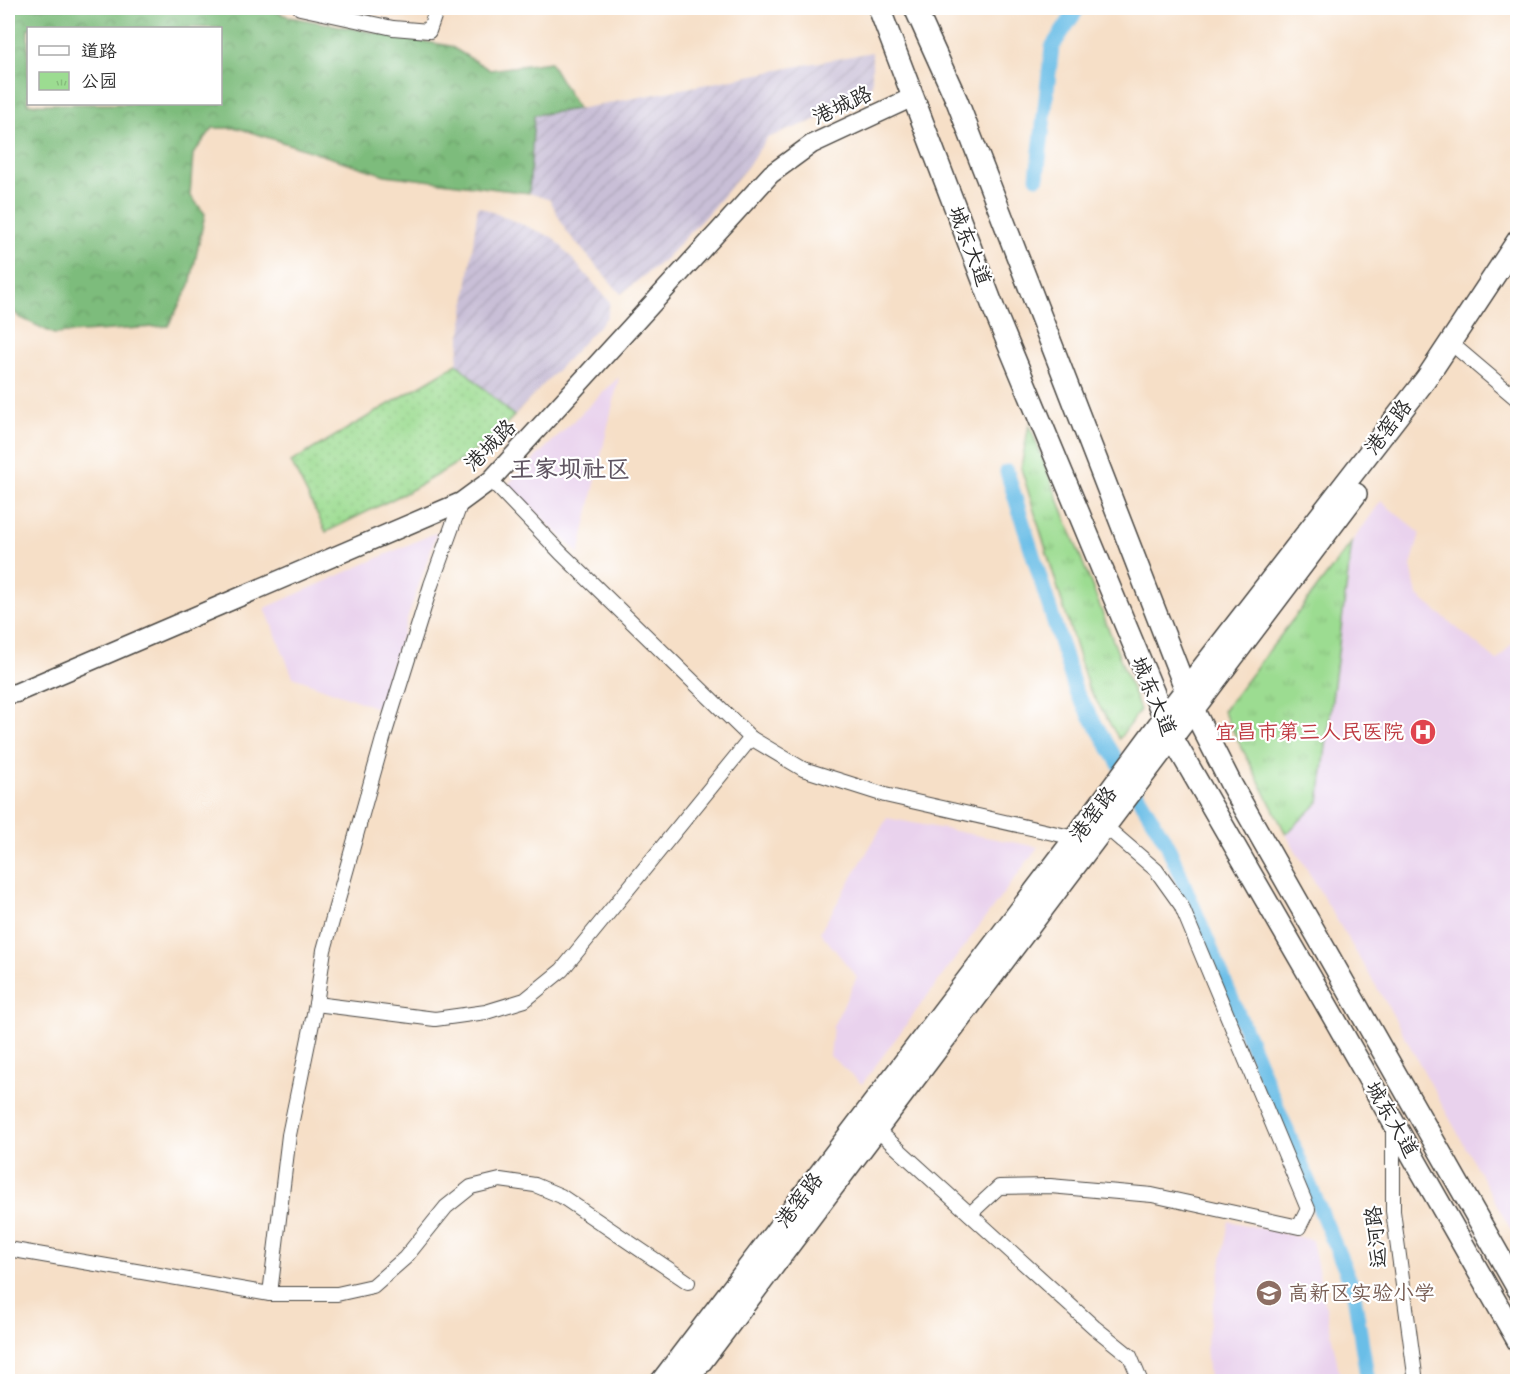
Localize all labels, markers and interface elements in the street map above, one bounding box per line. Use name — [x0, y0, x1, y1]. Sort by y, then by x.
legend — [27, 27, 222, 105]
text: 道路 — [81, 40, 117, 64]
text: 公园 — [81, 70, 117, 94]
street label: 港城路 — [808, 80, 877, 132]
street label: 城东大道 — [941, 202, 997, 291]
street label: 港窑路 — [1359, 394, 1419, 461]
street label: 港城路 — [459, 414, 523, 478]
district label: 王家坝社区 — [510, 455, 630, 486]
street label: 城东大道 — [1124, 652, 1182, 741]
hospital icon: 宜昌市第三人民医院 — [1408, 717, 1438, 747]
place label: 宜昌市第三人民医院 — [1215, 719, 1404, 747]
street label: 港窑路 — [1064, 781, 1124, 848]
street label: 城东大道 — [1358, 1076, 1424, 1163]
street label: 港窑路 — [770, 1167, 830, 1234]
street label: 运河路 — [1360, 1204, 1394, 1270]
school or university icon: 高新区实验小学 — [1254, 1278, 1284, 1308]
place label: 高新区实验小学 — [1288, 1280, 1435, 1308]

